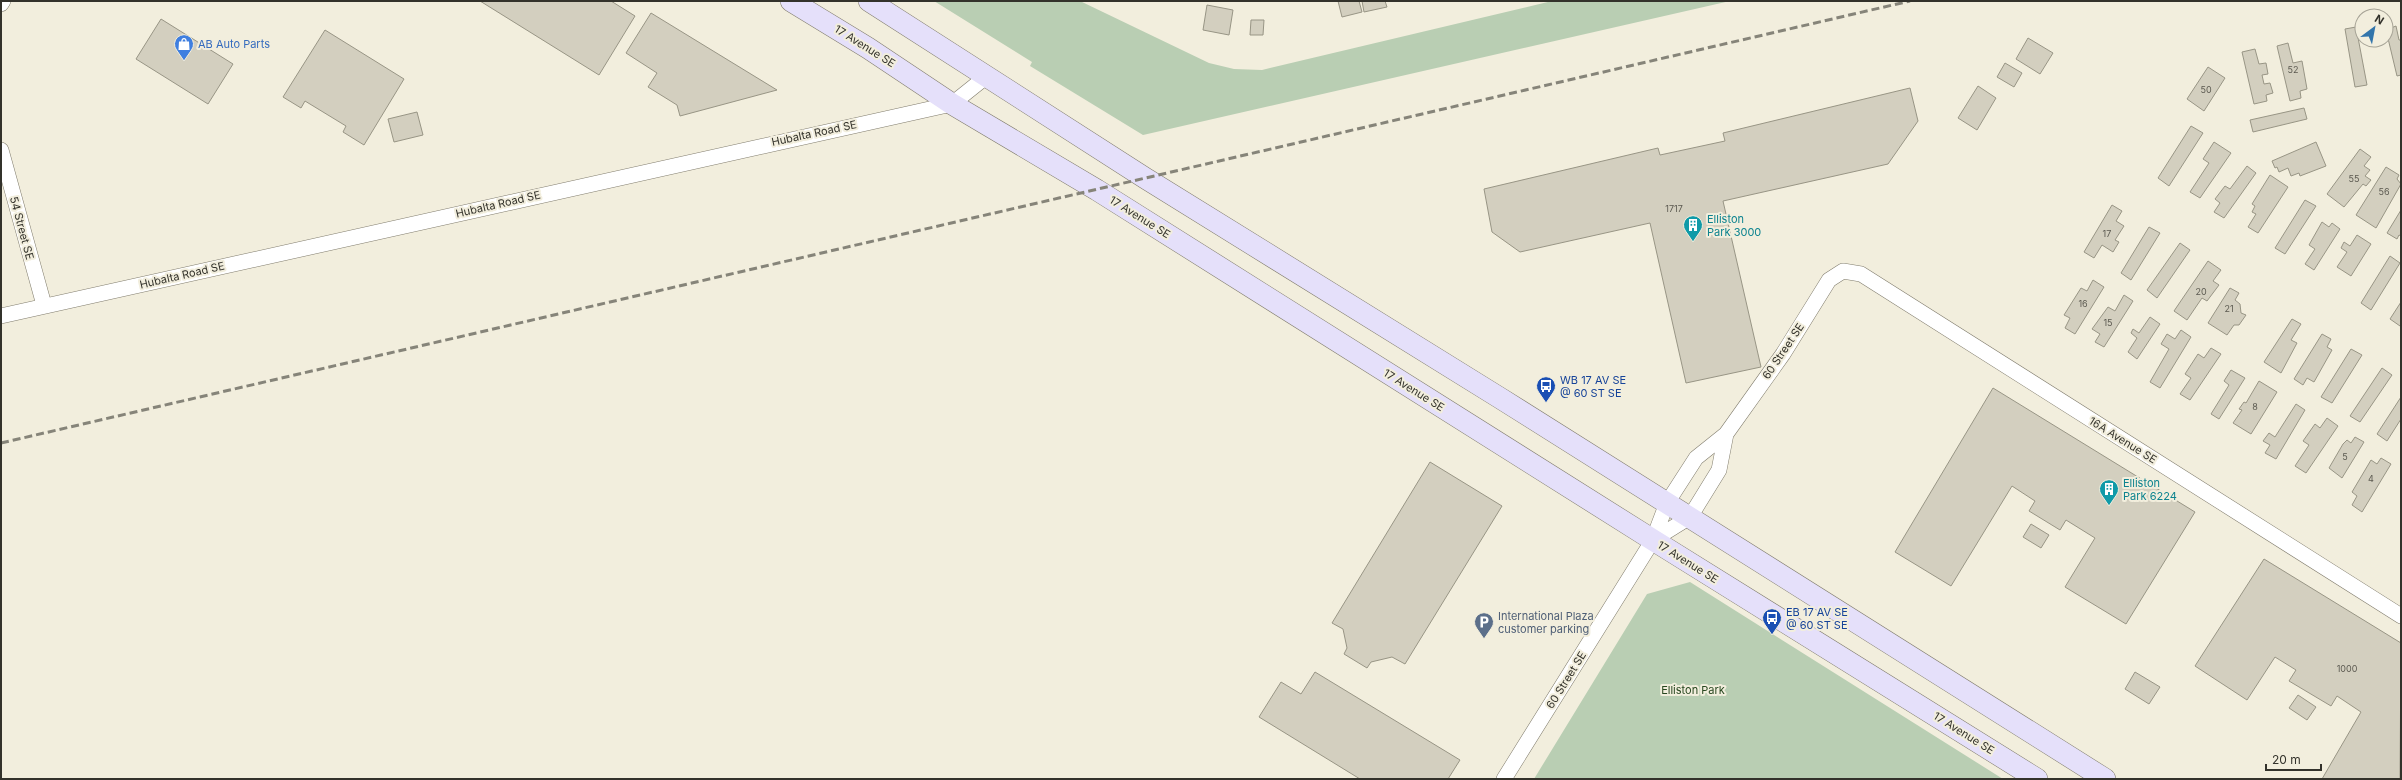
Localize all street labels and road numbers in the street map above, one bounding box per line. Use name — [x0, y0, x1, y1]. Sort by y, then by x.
street label: 17 Avenue SE — [832, 22, 898, 70]
street label: Hubalta Road SE — [770, 117, 858, 149]
street label: Hubalta Road SE — [454, 187, 542, 221]
street label: 17 Avenue SE — [1107, 193, 1173, 241]
street label: 54 Street SE — [7, 195, 37, 261]
street label: Hubalta Road SE — [138, 258, 226, 292]
street label: 60 Street SE — [1759, 320, 1807, 382]
street label: 17 Avenue SE — [1381, 366, 1447, 414]
street label: 16A Avenue SE — [2086, 414, 2160, 466]
street label: 17 Avenue SE — [1655, 538, 1721, 586]
street label: 60 Street SE — [1543, 649, 1589, 711]
street label: 17 Avenue SE — [1931, 709, 1997, 757]

